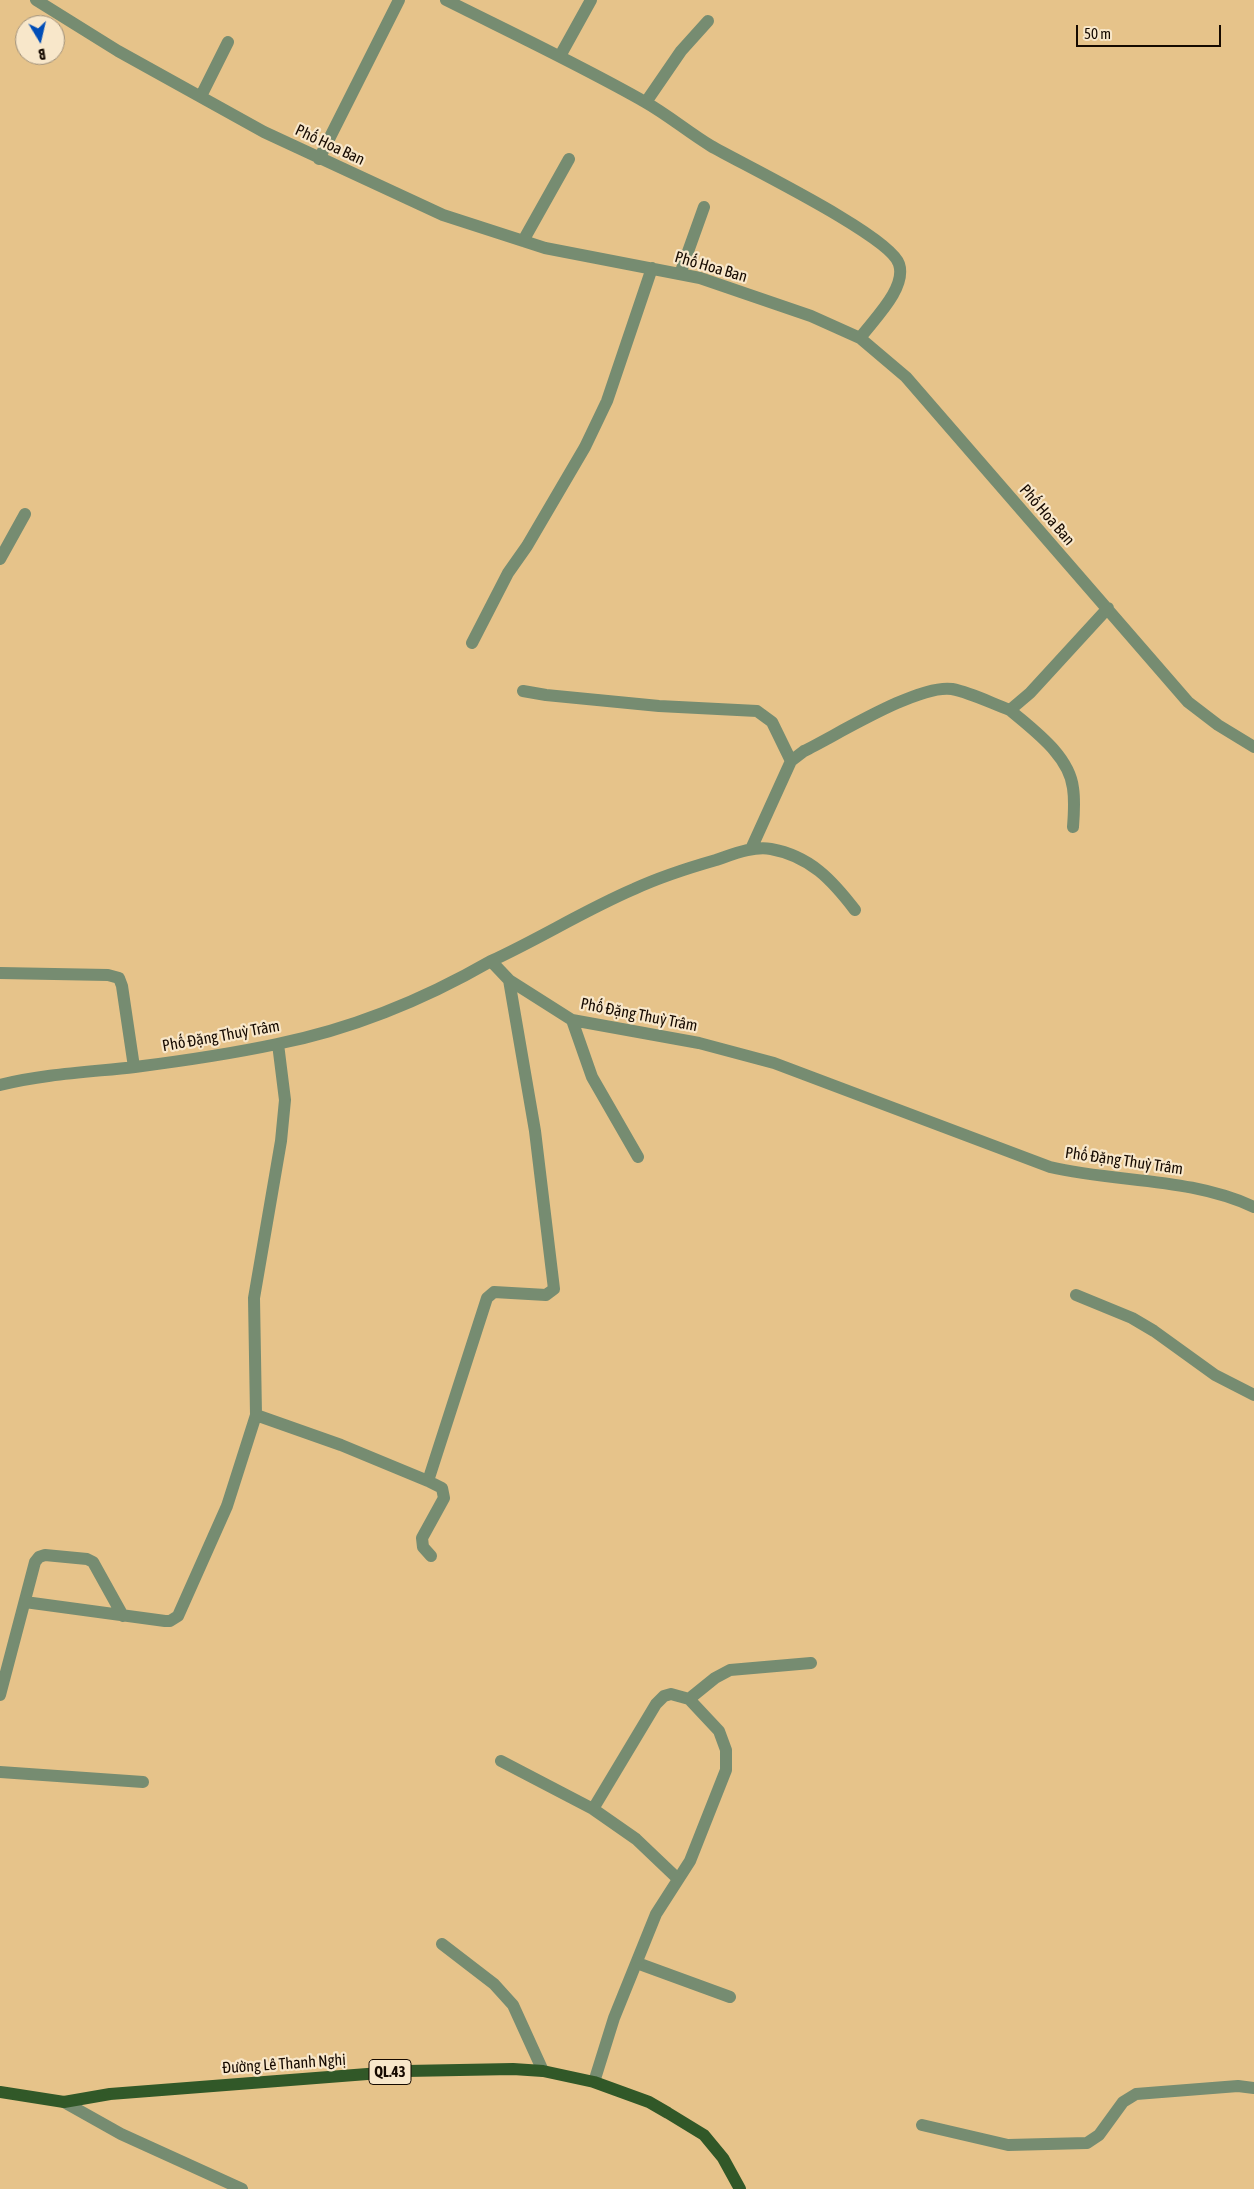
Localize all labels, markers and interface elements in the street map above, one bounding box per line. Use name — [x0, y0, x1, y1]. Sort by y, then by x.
north arrow — [15, 15, 65, 65]
scale bar — [1079, 15, 1224, 47]
text: 50 m — [1084, 25, 1111, 42]
text: B — [38, 45, 47, 62]
street label: Phố Hoa Ban — [292, 121, 368, 169]
street label: Phố Hoa Ban — [673, 247, 749, 287]
street label: Phố Hoa Ban — [1015, 481, 1079, 549]
street label: Phố Đặng Thuỳ Trâm — [579, 994, 699, 1036]
street label: Phố Đặng Thuỳ Trâm — [161, 1016, 281, 1056]
street label: Phố Đặng Thuỳ Trâm — [1064, 1143, 1184, 1179]
street label: Đường Lê Thanh Nghị — [221, 2050, 347, 2078]
road number: QL.43 — [369, 2060, 411, 2084]

